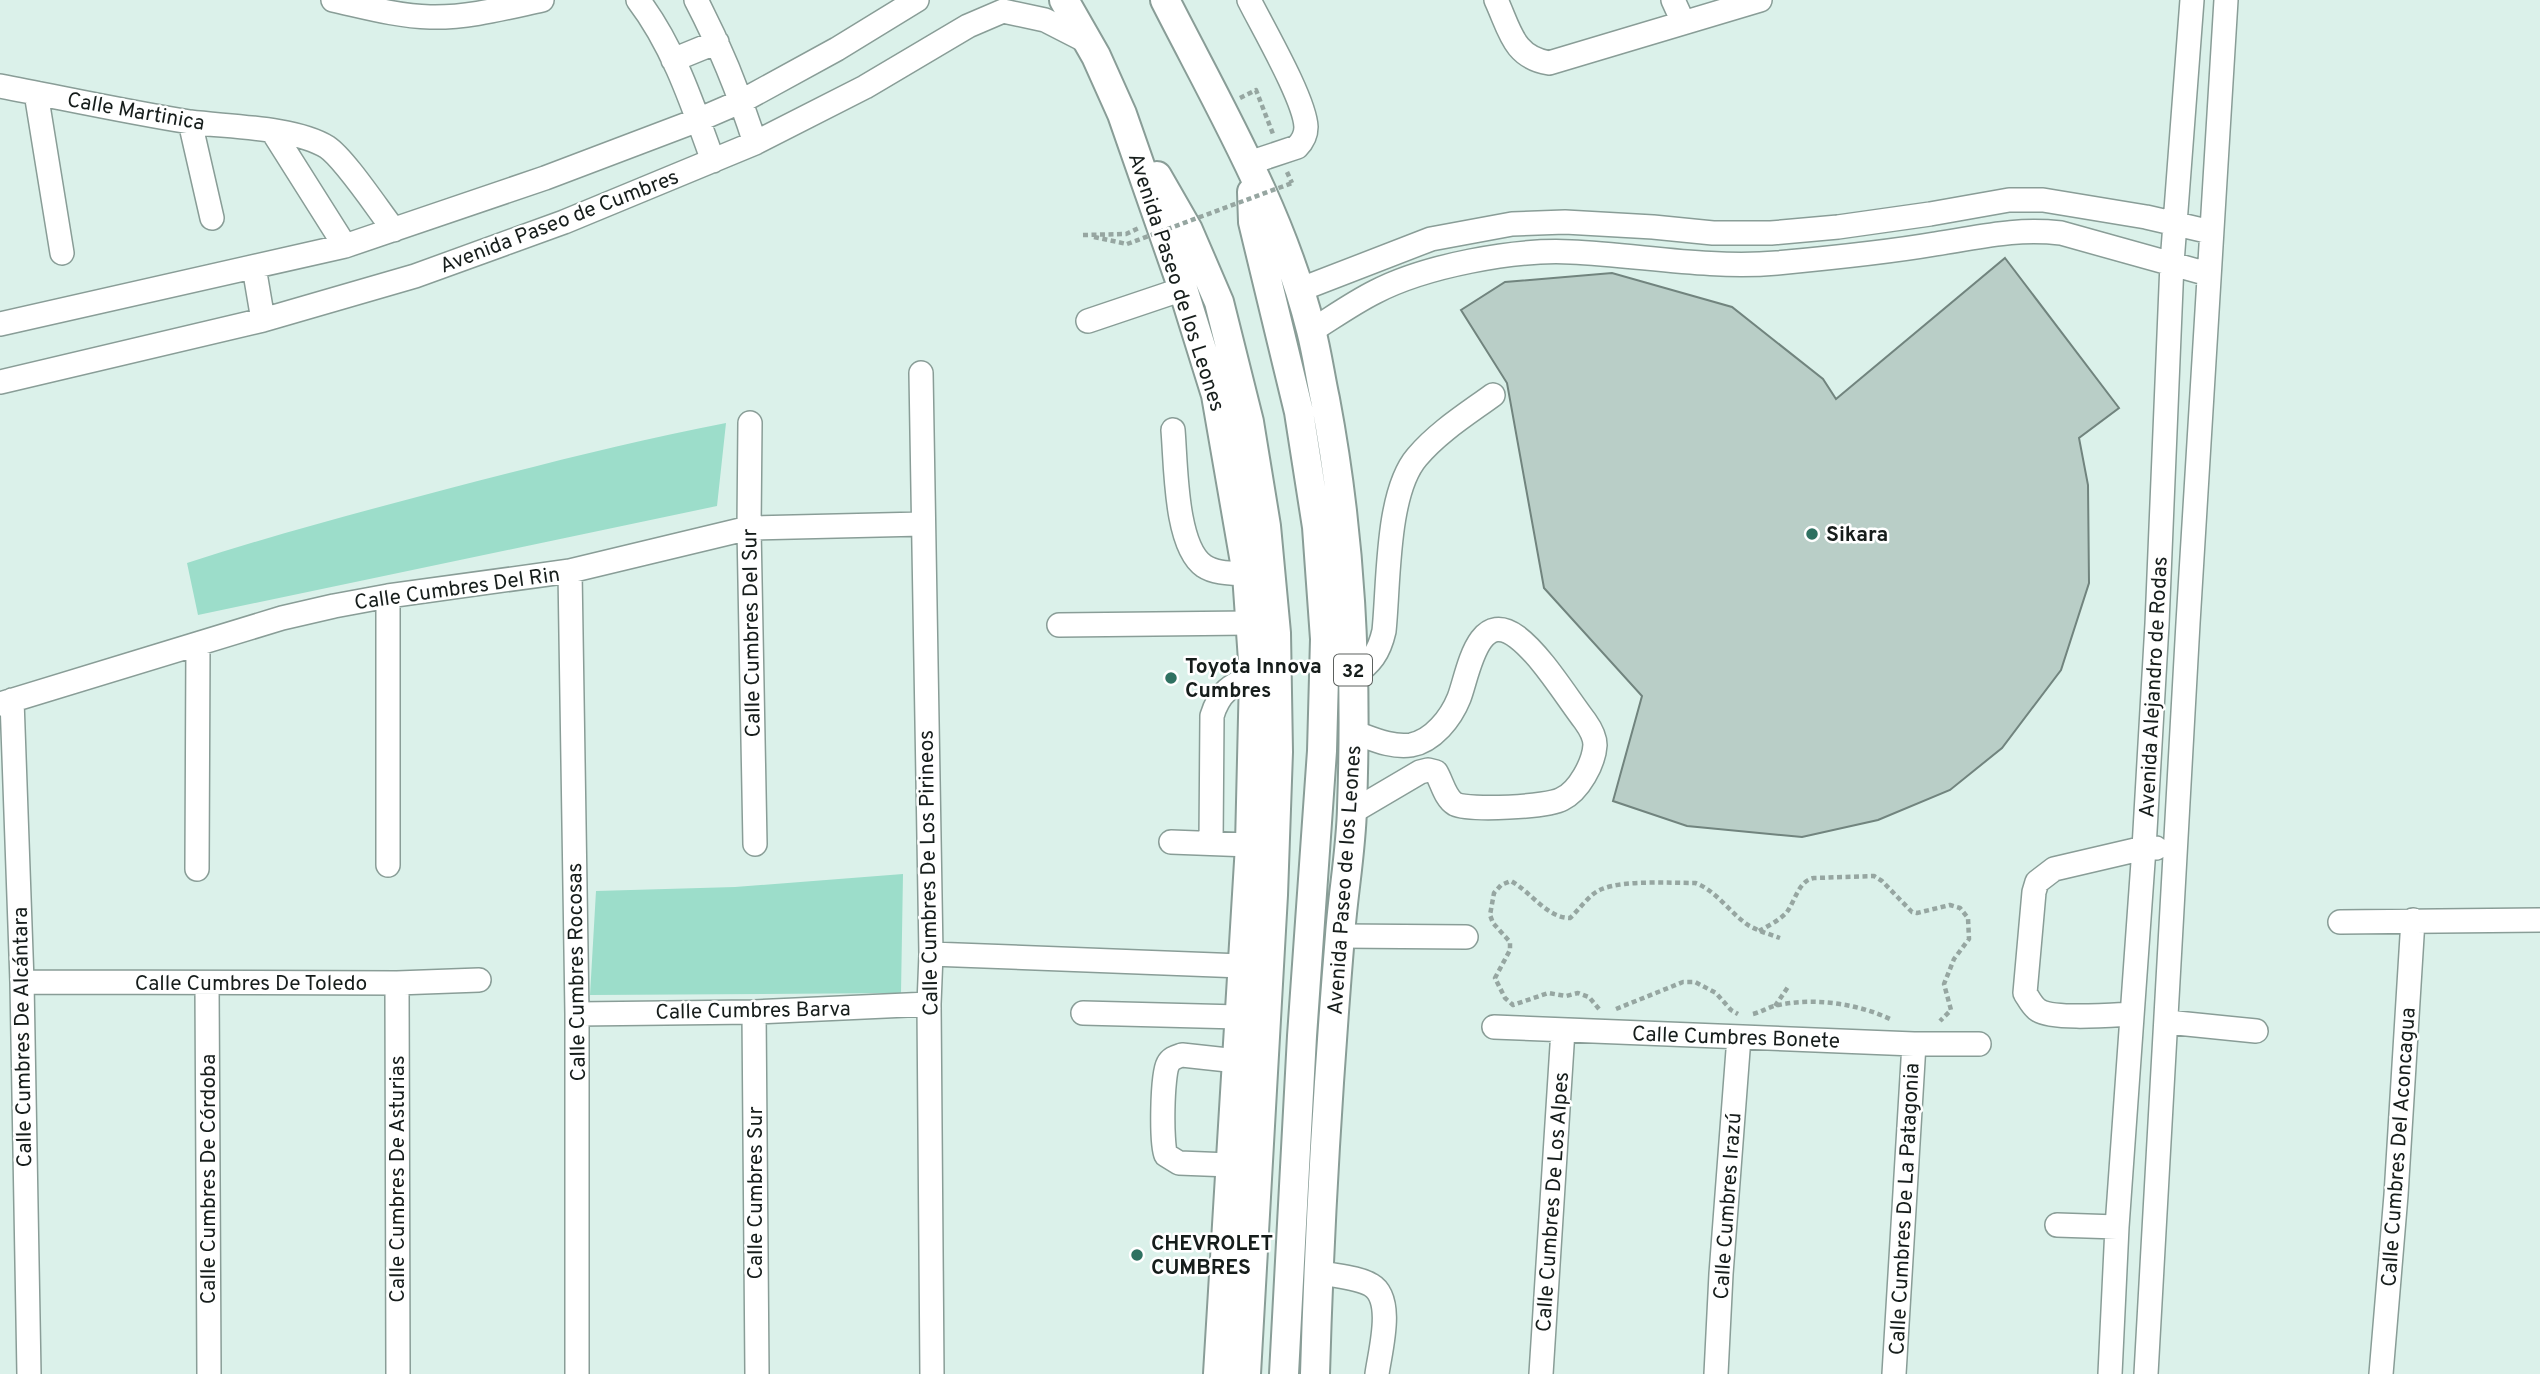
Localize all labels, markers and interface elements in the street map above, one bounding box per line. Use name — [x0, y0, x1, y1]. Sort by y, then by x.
street label: Calle Martinica — [65, 87, 207, 138]
street label: Avenida Paseo de los Leones — [1121, 150, 1230, 415]
street label: Avenida Paseo de Cumbres — [436, 164, 683, 280]
place label: Sikara — [1826, 522, 1888, 549]
marker: Sikara — [1804, 526, 1820, 542]
street label: Calle Cumbres Del Sur — [737, 528, 768, 738]
street label: Avenida Alejandro de Rodas — [2134, 556, 2175, 818]
street label: Calle Cumbres Del Rin — [353, 562, 562, 617]
place label: Toyota Innova Cumbres — [1185, 654, 1322, 705]
road number: 32 — [1334, 654, 1372, 685]
marker: Toyota Innova Cumbres — [1163, 670, 1179, 686]
street label: Calle Cumbres De Los Pirineos — [914, 730, 945, 1016]
street label: Avenida Paseo de los Leones — [1323, 744, 1368, 1016]
street label: Calle Cumbres Rocosas — [562, 862, 593, 1082]
street label: Calle Cumbres De Alcántara — [8, 906, 39, 1167]
street label: Calle Cumbres De Toledo — [135, 971, 367, 998]
street label: Calle Cumbres Barva — [655, 996, 851, 1027]
street label: Calle Cumbres Del Aconcagua — [2376, 1006, 2423, 1288]
street label: Calle Cumbres Bonete — [1631, 1021, 1840, 1056]
street label: Calle Cumbres De Córdoba — [196, 1054, 223, 1304]
street label: Calle Cumbres De Asturias — [385, 1055, 412, 1303]
street label: Calle Cumbres De La Patagonia — [1884, 1062, 1927, 1356]
street label: Calle Cumbres De Los Alpes — [1531, 1071, 1576, 1333]
street label: Calle Cumbres Sur — [743, 1106, 770, 1280]
street label: Calle Cumbres Irazú — [1708, 1112, 1749, 1301]
place label: CHEVROLET CUMBRES — [1151, 1231, 1273, 1282]
marker: CHEVROLET CUMBRES — [1129, 1247, 1145, 1263]

